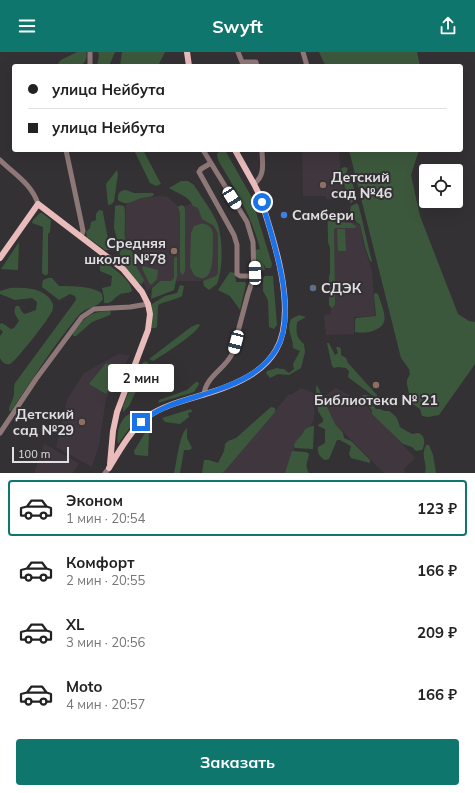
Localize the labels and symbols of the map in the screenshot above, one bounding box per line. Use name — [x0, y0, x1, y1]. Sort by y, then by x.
place label: Детский сад №46 — [331, 168, 392, 202]
marker: Детский сад №46 — [318, 180, 328, 190]
car — [221, 185, 243, 211]
route start — [253, 193, 271, 211]
place label: Самбери — [292, 206, 354, 224]
marker: Самбери — [279, 210, 289, 220]
place label: Средняя школа №78 — [84, 234, 166, 268]
marker: Средняя школа №78 — [169, 246, 179, 256]
car — [249, 261, 261, 285]
place label: СДЭК — [321, 279, 362, 297]
marker: СДЭК — [308, 283, 318, 293]
car — [227, 329, 245, 355]
callout: 2 мин — [108, 364, 174, 392]
marker: Библиотека № 21 — [371, 380, 381, 390]
place label: Библиотека № 21 — [314, 391, 438, 409]
place label: Детский сад №29 — [13, 405, 74, 439]
route end — [132, 413, 150, 431]
marker: Детский сад №29 — [77, 417, 87, 427]
scale bar — [12, 445, 69, 464]

